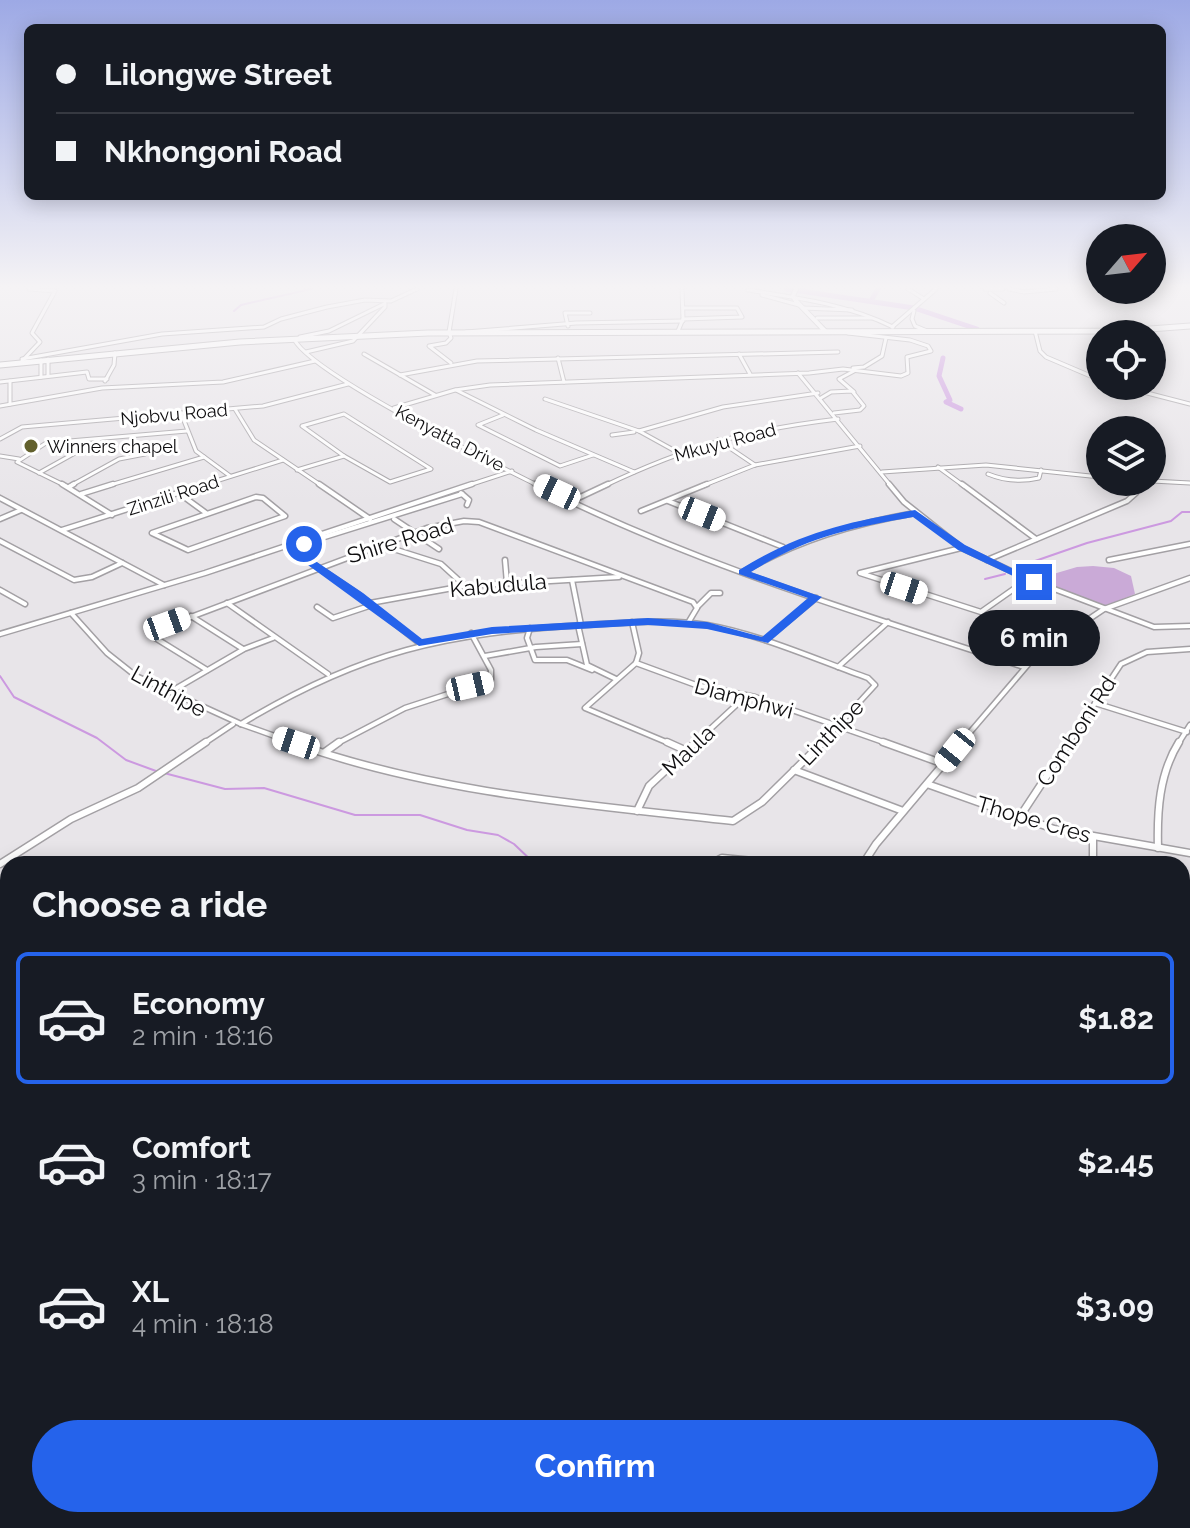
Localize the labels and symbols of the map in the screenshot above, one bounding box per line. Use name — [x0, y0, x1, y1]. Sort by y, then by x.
north arrow — [1086, 224, 1166, 304]
street label: Njobvu Road — [120, 399, 228, 429]
street label: Kenyatta Drive — [392, 400, 509, 476]
street label: Mkuyu Road — [672, 418, 778, 466]
place label: Winners chapel — [47, 436, 178, 457]
marker: Winners chapel — [22, 437, 40, 455]
street label: Zinzili Road — [125, 470, 221, 520]
car — [530, 471, 584, 513]
car — [675, 494, 729, 534]
street label: Shire Road — [344, 512, 456, 568]
route start — [286, 526, 322, 562]
route end — [1016, 564, 1052, 600]
street label: Kabudula — [448, 568, 548, 602]
car — [877, 569, 931, 607]
car — [140, 605, 194, 643]
callout: 6 min — [968, 610, 1100, 666]
street label: Linthipe — [127, 660, 211, 722]
car — [444, 669, 496, 703]
street label: Comboni Rd — [1031, 671, 1121, 791]
street label: Diamphwi — [692, 672, 796, 724]
street label: Linthipe — [793, 693, 869, 770]
street label: Maula — [656, 719, 720, 781]
car — [269, 724, 323, 762]
car — [931, 724, 979, 776]
street label: Thope Cres — [974, 790, 1094, 848]

